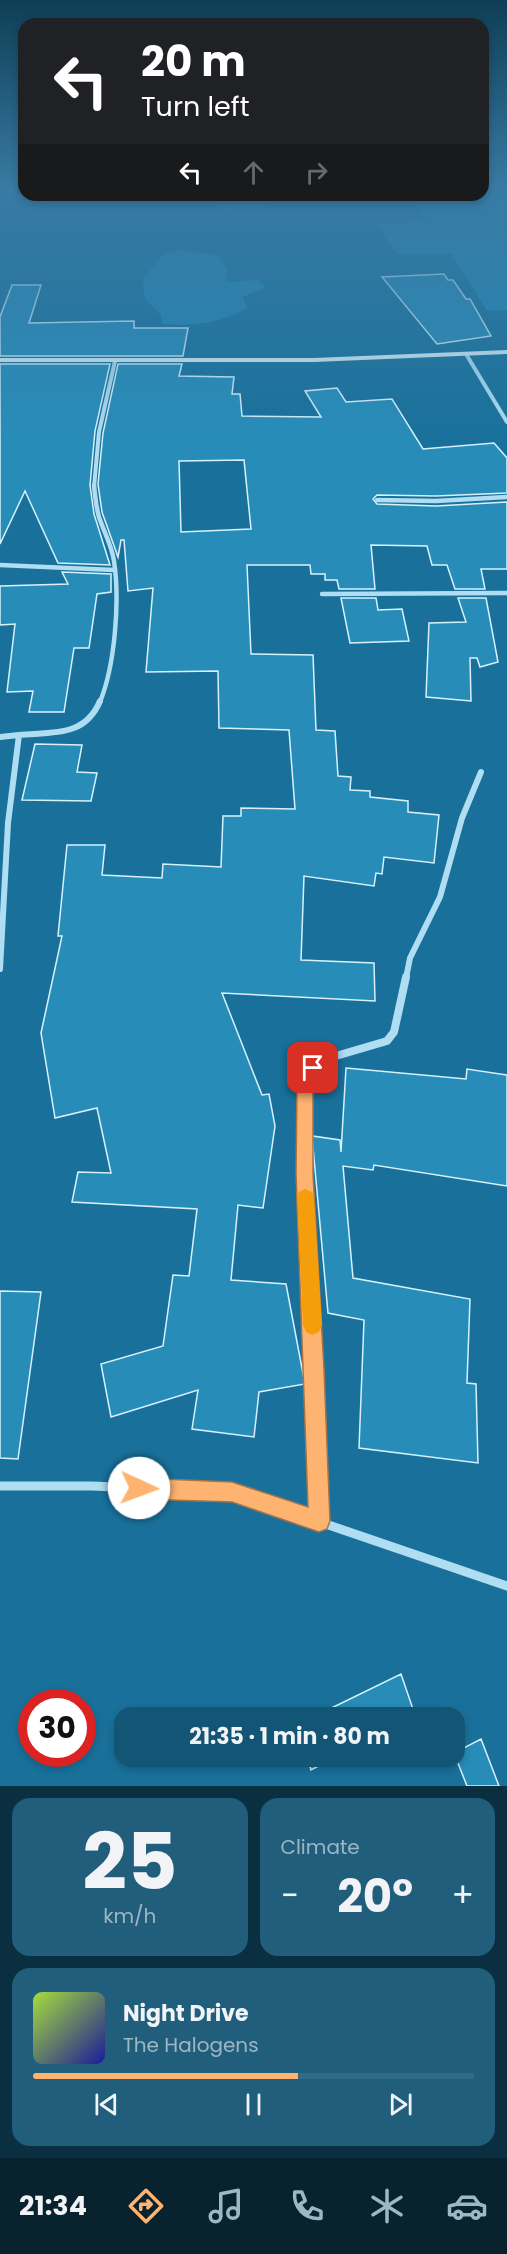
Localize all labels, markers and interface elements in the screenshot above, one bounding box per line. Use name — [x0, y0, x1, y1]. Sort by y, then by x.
text: 20 m — [141, 32, 246, 91]
icon: left — [42, 42, 120, 120]
text: Turn left — [141, 88, 250, 125]
icon: left — [174, 156, 207, 189]
icon: ahead — [237, 156, 270, 189]
icon: right — [300, 156, 333, 189]
pin — [287, 1042, 338, 1093]
icon: arrive — [296, 1051, 329, 1084]
position arrow — [107, 1456, 171, 1520]
speed limit sign: 30 — [18, 1689, 96, 1767]
text: 21:35 · 1 min · 80 m — [189, 1721, 390, 1752]
text: 25 — [82, 1807, 177, 1916]
text: Climate — [281, 1833, 360, 1861]
text: 20° — [337, 1865, 413, 1928]
text: − — [281, 1872, 299, 1919]
text: + — [451, 1872, 474, 1919]
text: km/h — [103, 1902, 156, 1930]
text: Night Drive — [123, 1998, 249, 2029]
text: The Halogens — [123, 2031, 259, 2059]
icon: previous — [90, 2088, 123, 2121]
icon: pause — [237, 2088, 270, 2121]
icon: next — [384, 2088, 417, 2121]
icon: directions — [125, 2185, 167, 2227]
icon: music — [205, 2185, 247, 2227]
icon: phone — [286, 2185, 328, 2227]
icon: climate — [366, 2185, 408, 2227]
icon: car — [446, 2185, 488, 2227]
text: 21:34 — [19, 2187, 87, 2224]

